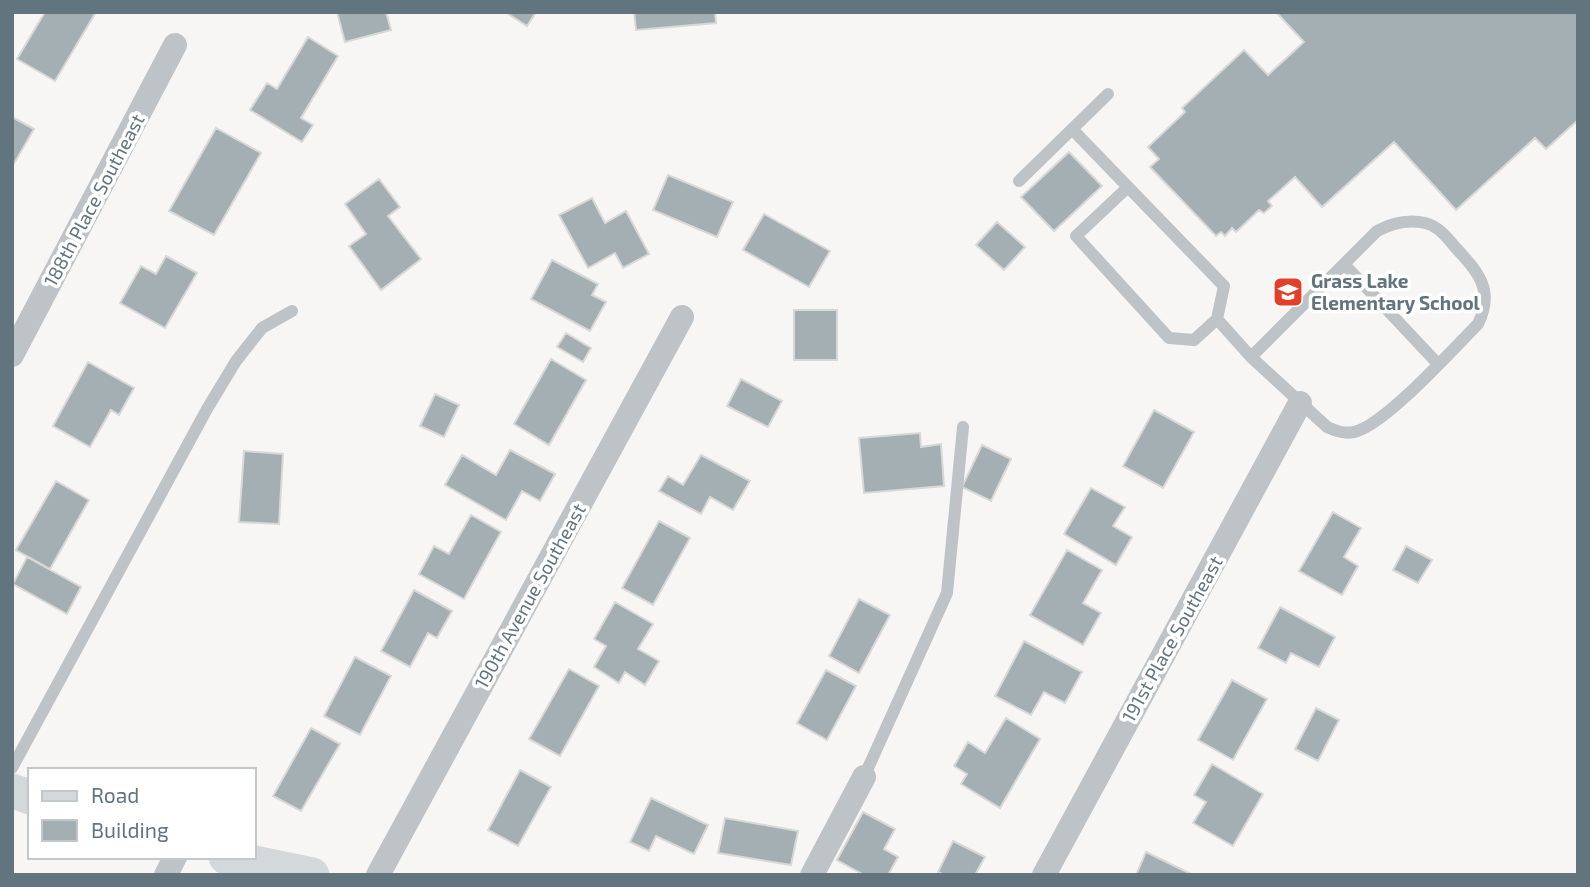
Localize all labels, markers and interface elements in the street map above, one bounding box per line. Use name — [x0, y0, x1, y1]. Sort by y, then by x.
street label: 188th Place Southeast — [38, 110, 149, 290]
place label: Grass Lake Elementary School — [1311, 269, 1481, 315]
school or university icon: Grass Lake Elementary School — [1271, 275, 1305, 309]
street label: 190th Avenue Southeast — [469, 499, 590, 692]
street label: 191st Place Southeast — [1116, 552, 1227, 726]
legend — [28, 768, 256, 859]
text: Road — [91, 782, 139, 807]
text: Building — [91, 817, 169, 842]

